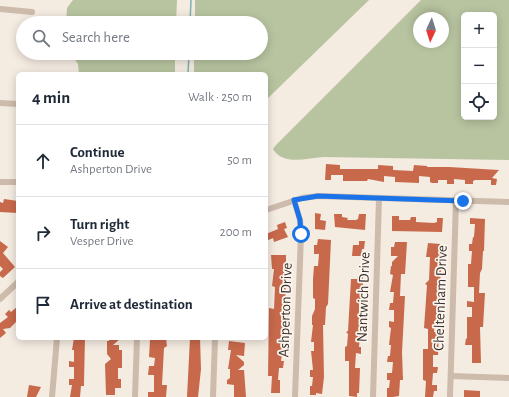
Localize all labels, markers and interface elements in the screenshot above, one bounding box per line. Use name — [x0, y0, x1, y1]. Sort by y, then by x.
north arrow — [413, 12, 449, 48]
map controls — [461, 12, 497, 120]
button: + — [461, 12, 497, 48]
search box — [16, 16, 268, 60]
icon: search — [30, 27, 52, 49]
text: Search here — [62, 30, 130, 45]
button: − — [461, 48, 497, 84]
button: locate — [461, 84, 497, 120]
text: 4 min — [32, 89, 70, 106]
text: Walk · 250 m — [188, 91, 252, 104]
text: Continue — [70, 145, 125, 160]
icon: ahead — [32, 150, 54, 172]
text: 50 m — [227, 154, 252, 167]
text: Ashperton Drive — [70, 163, 152, 176]
route end — [454, 192, 472, 210]
text: Turn right — [70, 217, 129, 232]
icon: right — [32, 222, 54, 244]
route start — [292, 225, 310, 243]
text: 200 m — [220, 226, 252, 239]
text: Vesper Drive — [70, 235, 134, 248]
street label: Cheltenham Drive — [431, 245, 450, 351]
street label: Nantwich Drive — [354, 252, 373, 342]
street label: Ashperton Drive — [276, 262, 295, 358]
icon: arrive — [32, 294, 54, 316]
text: Arrive at destination — [70, 297, 193, 312]

